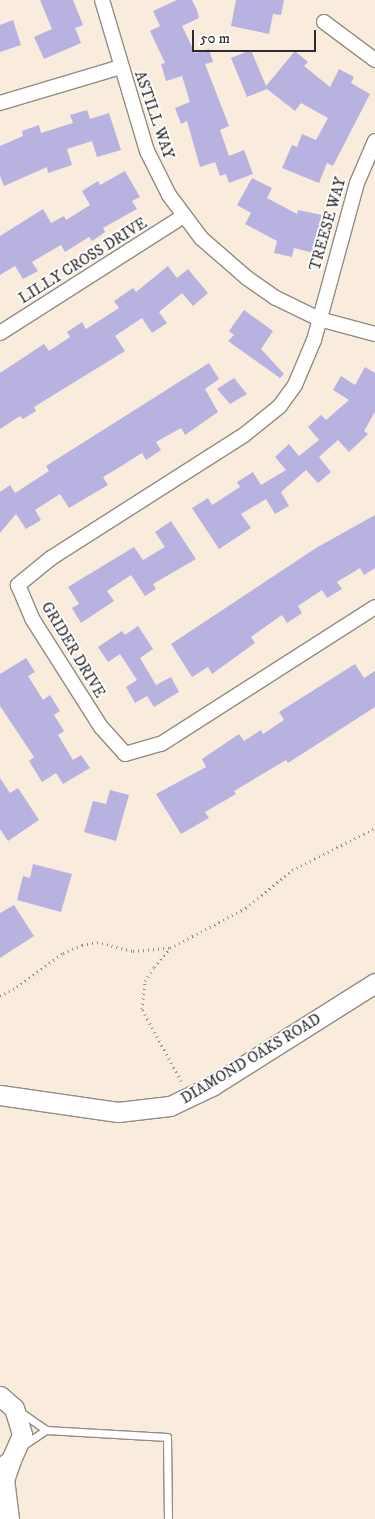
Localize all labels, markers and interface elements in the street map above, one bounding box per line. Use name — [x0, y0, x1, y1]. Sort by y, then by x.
scale bar — [195, 20, 319, 52]
text: 50 m — [200, 29, 230, 48]
street label: ASTILL WAY — [131, 69, 177, 161]
street label: TREESE WAY — [306, 175, 350, 273]
street label: LILLY CROSS DRIVE — [16, 214, 150, 308]
street label: GRIDER DRIVE — [37, 599, 109, 701]
street label: DIAMOND OAKS ROAD — [178, 1010, 324, 1108]

